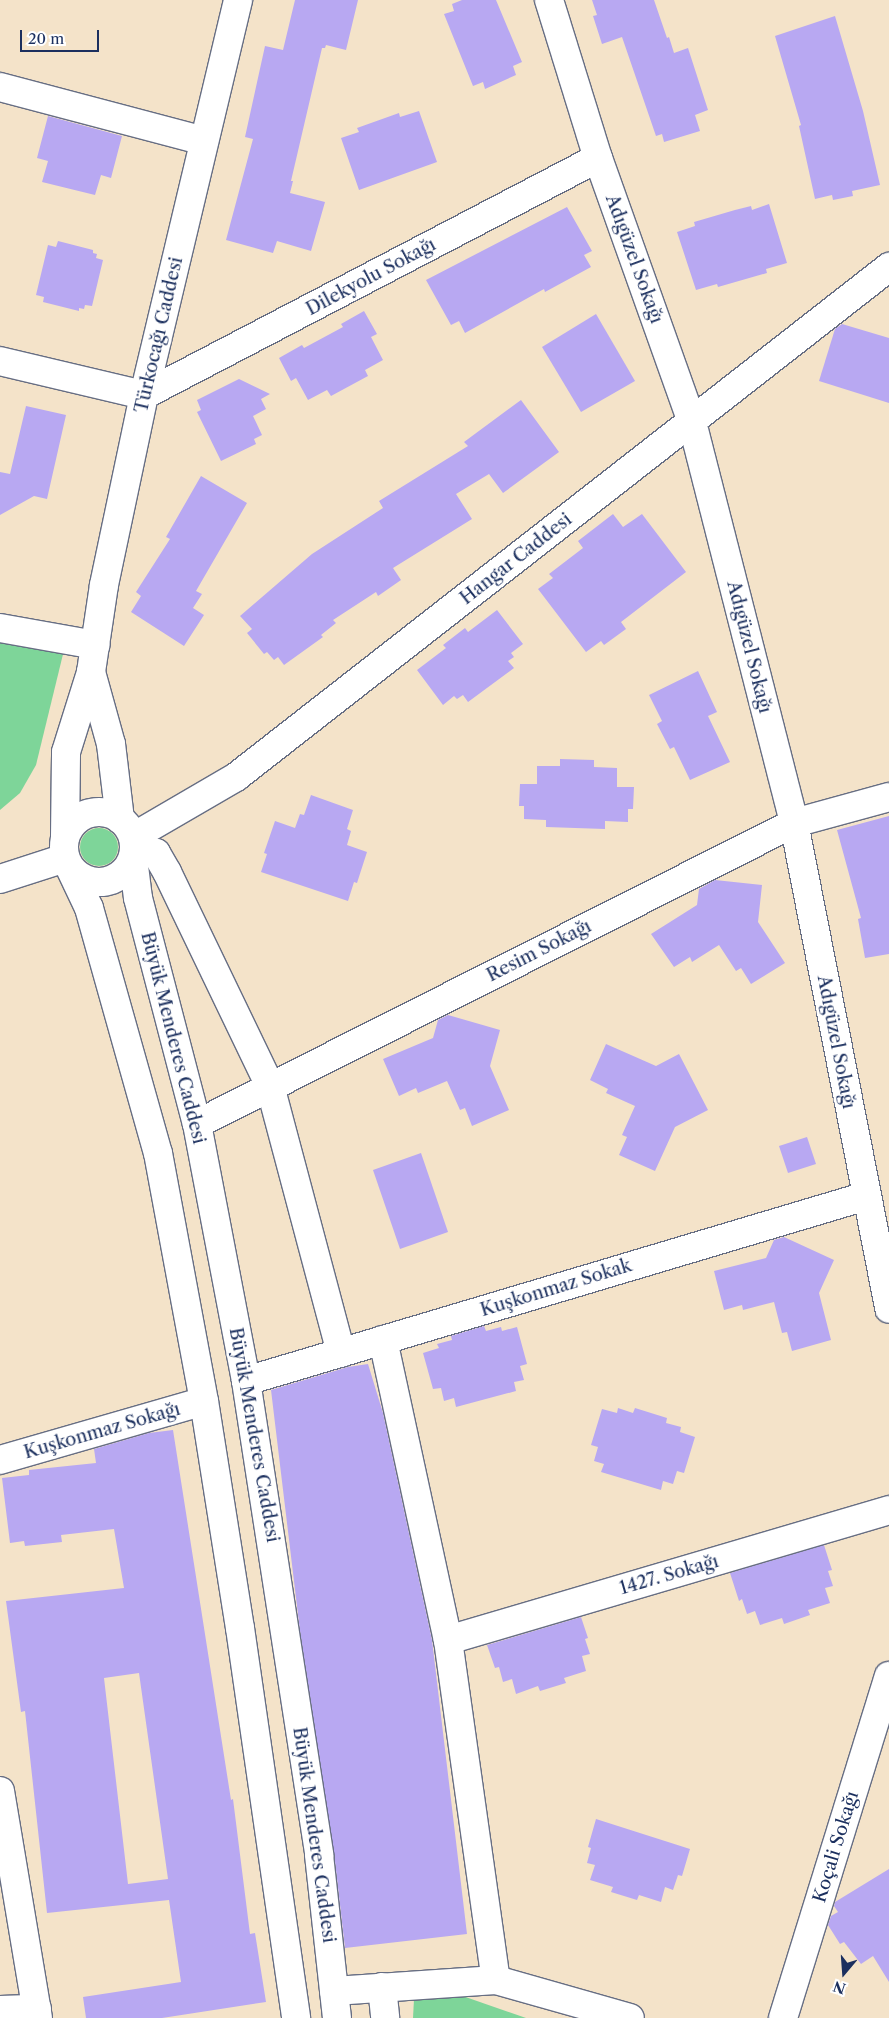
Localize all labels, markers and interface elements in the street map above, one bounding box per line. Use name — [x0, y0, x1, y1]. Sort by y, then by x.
scale bar — [22, 20, 101, 52]
text: 20 m — [28, 29, 64, 48]
street label: Adıgüzel Sokağı — [601, 192, 667, 326]
street label: Dilekyolu Sokağı — [303, 234, 439, 320]
street label: Türkocağı Caddesi — [131, 255, 187, 415]
street label: Hangar Caddesi — [456, 509, 576, 609]
street label: Adıgüzel Sokağı — [722, 579, 776, 715]
street label: Resim Sokağı — [483, 915, 595, 987]
street label: Büyük Menderes Caddesi — [136, 930, 210, 1146]
street label: Adıgüzel Sokağı — [812, 973, 860, 1111]
street label: Kuşkonmaz Sokak — [478, 1255, 634, 1321]
street label: Büyük Menderes Caddesi — [224, 1326, 284, 1544]
street label: Kuşkonmaz Sokağı — [21, 1398, 183, 1464]
street label: 1427. Sokağı — [617, 1551, 721, 1599]
street label: Büyük Menderes Caddesi — [288, 1725, 340, 1945]
street label: Koçali Sokağı — [809, 1789, 863, 1905]
north arrow — [819, 1948, 869, 1998]
text: N — [831, 1977, 848, 1998]

